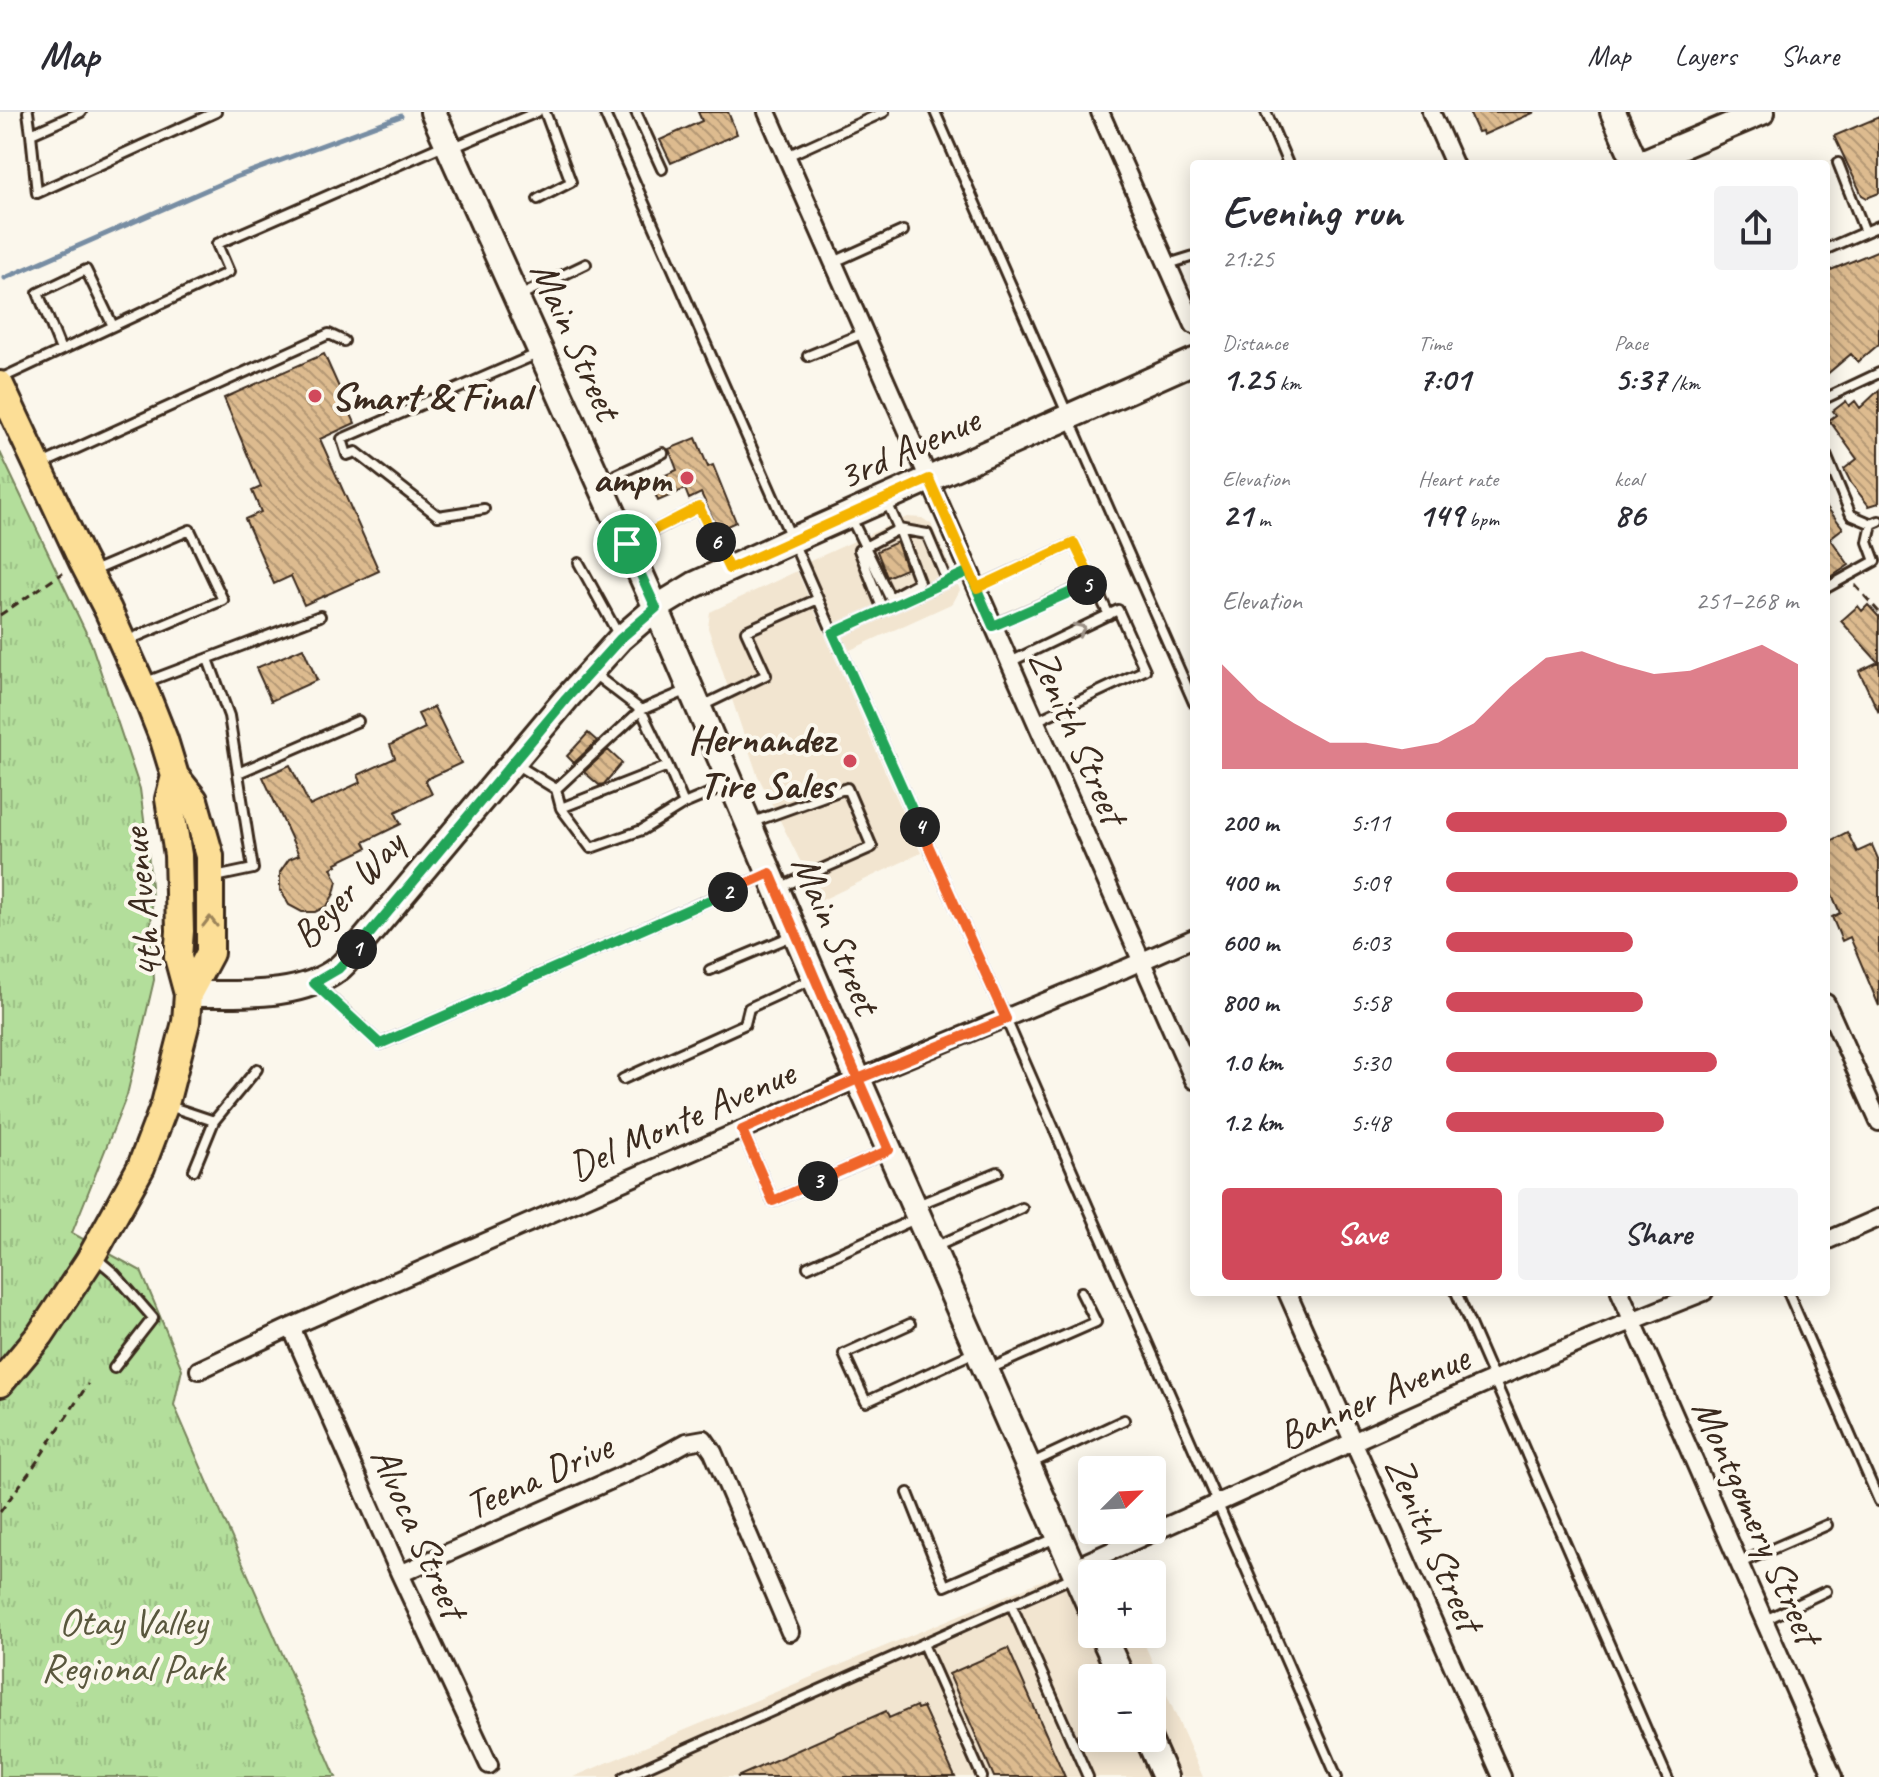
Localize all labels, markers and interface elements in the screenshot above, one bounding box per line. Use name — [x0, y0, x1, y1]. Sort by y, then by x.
text: Map — [40, 32, 99, 79]
text: Map — [1588, 38, 1631, 73]
text: Layers — [1675, 38, 1736, 73]
text: Share — [1780, 38, 1839, 73]
text: Evening run — [1222, 184, 1402, 239]
button: share — [1714, 186, 1798, 270]
text: 21:25 — [1222, 242, 1274, 275]
street label: Main Street — [519, 254, 635, 431]
text: Distance — [1222, 329, 1288, 357]
text: Time — [1418, 329, 1452, 357]
text: Pace — [1614, 329, 1648, 357]
text: 1.25 — [1222, 357, 1274, 400]
text: 7:01 — [1418, 357, 1471, 400]
text: 5:37 — [1614, 357, 1666, 400]
text: km — [1274, 369, 1301, 397]
text: /km — [1666, 369, 1700, 397]
place label: Smart & Final — [331, 372, 537, 422]
marker: Smart & Final — [306, 387, 324, 405]
street label: 3rd Avenue — [830, 393, 990, 501]
place label: ampm — [593, 454, 673, 504]
text: Elevation — [1222, 465, 1290, 493]
text: Heart rate — [1418, 465, 1498, 493]
text: kcal — [1614, 465, 1643, 493]
marker: ampm — [678, 469, 696, 487]
text: 21 — [1222, 493, 1253, 536]
text: 149 — [1418, 493, 1464, 536]
text: 86 — [1614, 493, 1645, 536]
text: m — [1253, 505, 1270, 533]
text: bpm — [1464, 505, 1499, 533]
pin — [593, 510, 661, 578]
icon: arrive — [605, 522, 649, 566]
pin: 6 — [696, 522, 736, 562]
text: 6 — [711, 528, 721, 556]
pin: 5 — [1067, 565, 1107, 605]
text: 5 — [1082, 571, 1092, 599]
text: Elevation — [1222, 584, 1302, 617]
text: 251–268 m — [1695, 584, 1798, 617]
one-way arrow — [1072, 623, 1086, 639]
street label: Zenith Street — [1017, 641, 1141, 837]
place label: Hernandez Tire Sales — [688, 714, 838, 810]
marker: Hernandez Tire Sales — [841, 752, 859, 770]
text: 200 m — [1222, 806, 1278, 839]
text: 5:11 — [1350, 806, 1390, 839]
pin: 4 — [900, 807, 940, 847]
text: 4 — [915, 813, 925, 841]
street label: Beyer Way — [281, 818, 417, 959]
street label: 4th Avenue — [109, 823, 175, 982]
street label: Main Street — [780, 847, 893, 1025]
text: 400 m — [1222, 866, 1278, 899]
text: 5:09 — [1350, 866, 1390, 899]
pin: 2 — [708, 872, 748, 912]
text: 2 — [723, 878, 733, 906]
one-way arrow — [201, 915, 219, 928]
text: 600 m — [1222, 926, 1279, 959]
text: 6:03 — [1350, 926, 1390, 959]
pin: 1 — [337, 929, 377, 969]
text: 1 — [352, 935, 362, 963]
text: 800 m — [1222, 986, 1278, 1019]
text: 5:58 — [1350, 986, 1390, 1019]
text: 1.0 km — [1222, 1046, 1282, 1079]
text: 5:30 — [1350, 1046, 1390, 1079]
street label: Del Monte Avenue — [561, 1047, 805, 1192]
text: 1.2 km — [1222, 1106, 1282, 1139]
text: 5:48 — [1350, 1106, 1390, 1139]
pin: 3 — [798, 1161, 838, 1201]
text: 3 — [813, 1167, 823, 1195]
button: Save — [1222, 1188, 1502, 1280]
button: Share — [1518, 1188, 1798, 1280]
street label: Banner Avenue — [1270, 1332, 1479, 1461]
street label: Montgomery Street — [1681, 1391, 1836, 1657]
street label: Teena Drive — [457, 1420, 623, 1530]
street label: Alvoca Street — [359, 1439, 481, 1631]
street label: Zenith Street — [1373, 1448, 1497, 1644]
north arrow — [1078, 1456, 1166, 1544]
map controls — [1078, 1456, 1166, 1752]
button: + — [1078, 1560, 1166, 1648]
park label: Otay Valley Regional Park — [41, 1597, 227, 1693]
button: − — [1078, 1664, 1166, 1752]

